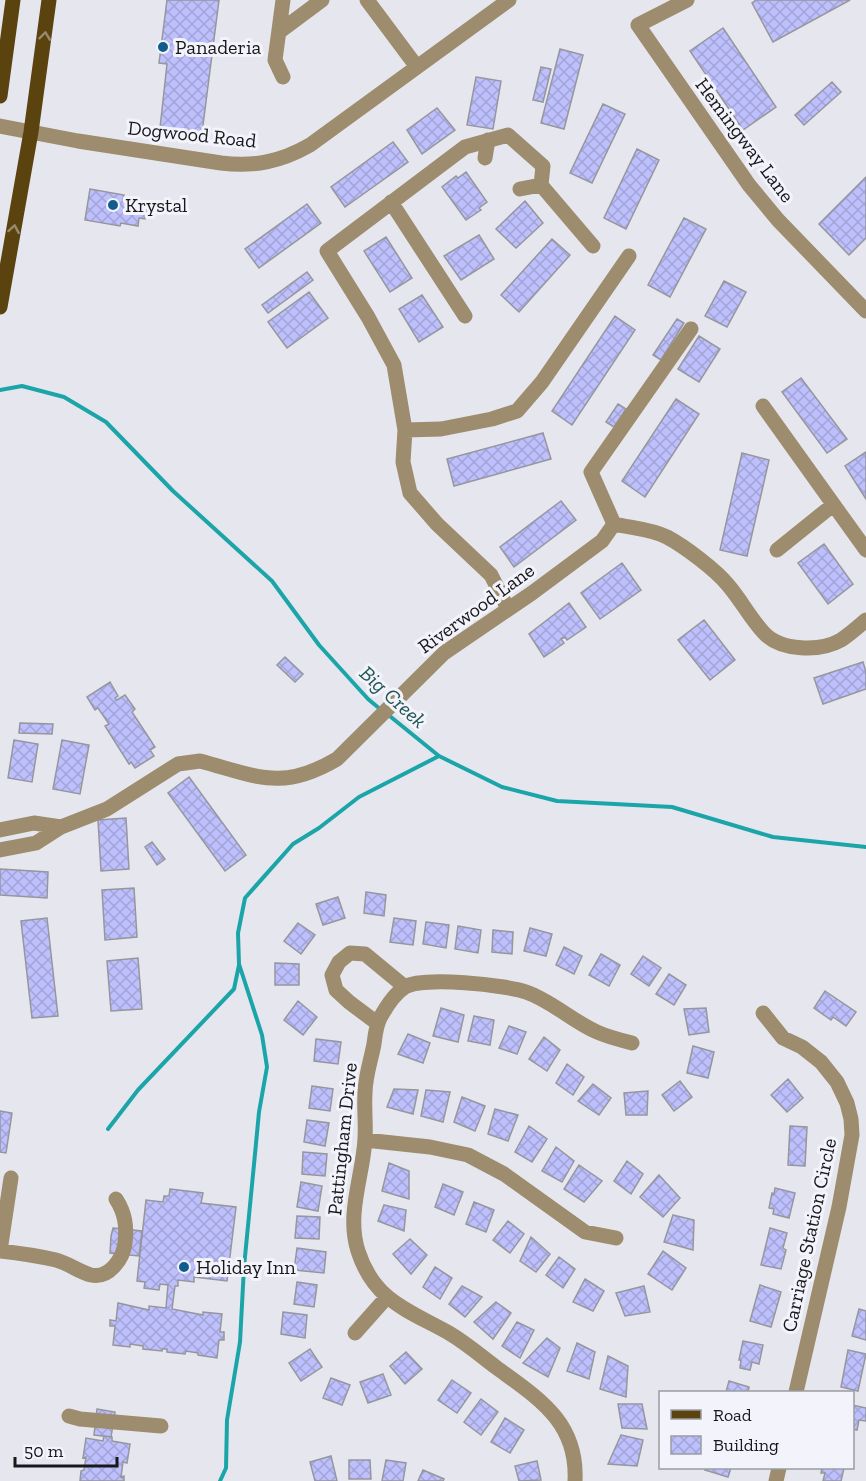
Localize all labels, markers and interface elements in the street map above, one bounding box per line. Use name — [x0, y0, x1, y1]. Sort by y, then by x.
one-way arrow — [38, 31, 50, 41]
place label: Panaderia — [175, 35, 262, 59]
marker: Panaderia — [156, 40, 170, 54]
street label: Hemingway Lane — [690, 73, 800, 207]
street label: Dogwood Road — [126, 115, 258, 153]
place label: Krystal — [125, 193, 187, 217]
marker: Krystal — [106, 198, 120, 212]
one-way arrow — [7, 224, 20, 234]
street label: Riverwood Lane — [413, 558, 539, 658]
water label: Big Creek — [355, 660, 432, 733]
street label: Pattingham Drive — [322, 1061, 362, 1217]
street label: Carriage Station Circle — [777, 1136, 841, 1334]
place label: Holiday Inn — [196, 1255, 296, 1279]
marker: Holiday Inn — [177, 1260, 191, 1274]
legend — [659, 1391, 854, 1469]
text: Road — [713, 1404, 752, 1426]
scale bar — [15, 1430, 117, 1468]
text: Building — [713, 1434, 779, 1456]
text: 50 m — [24, 1440, 64, 1462]

